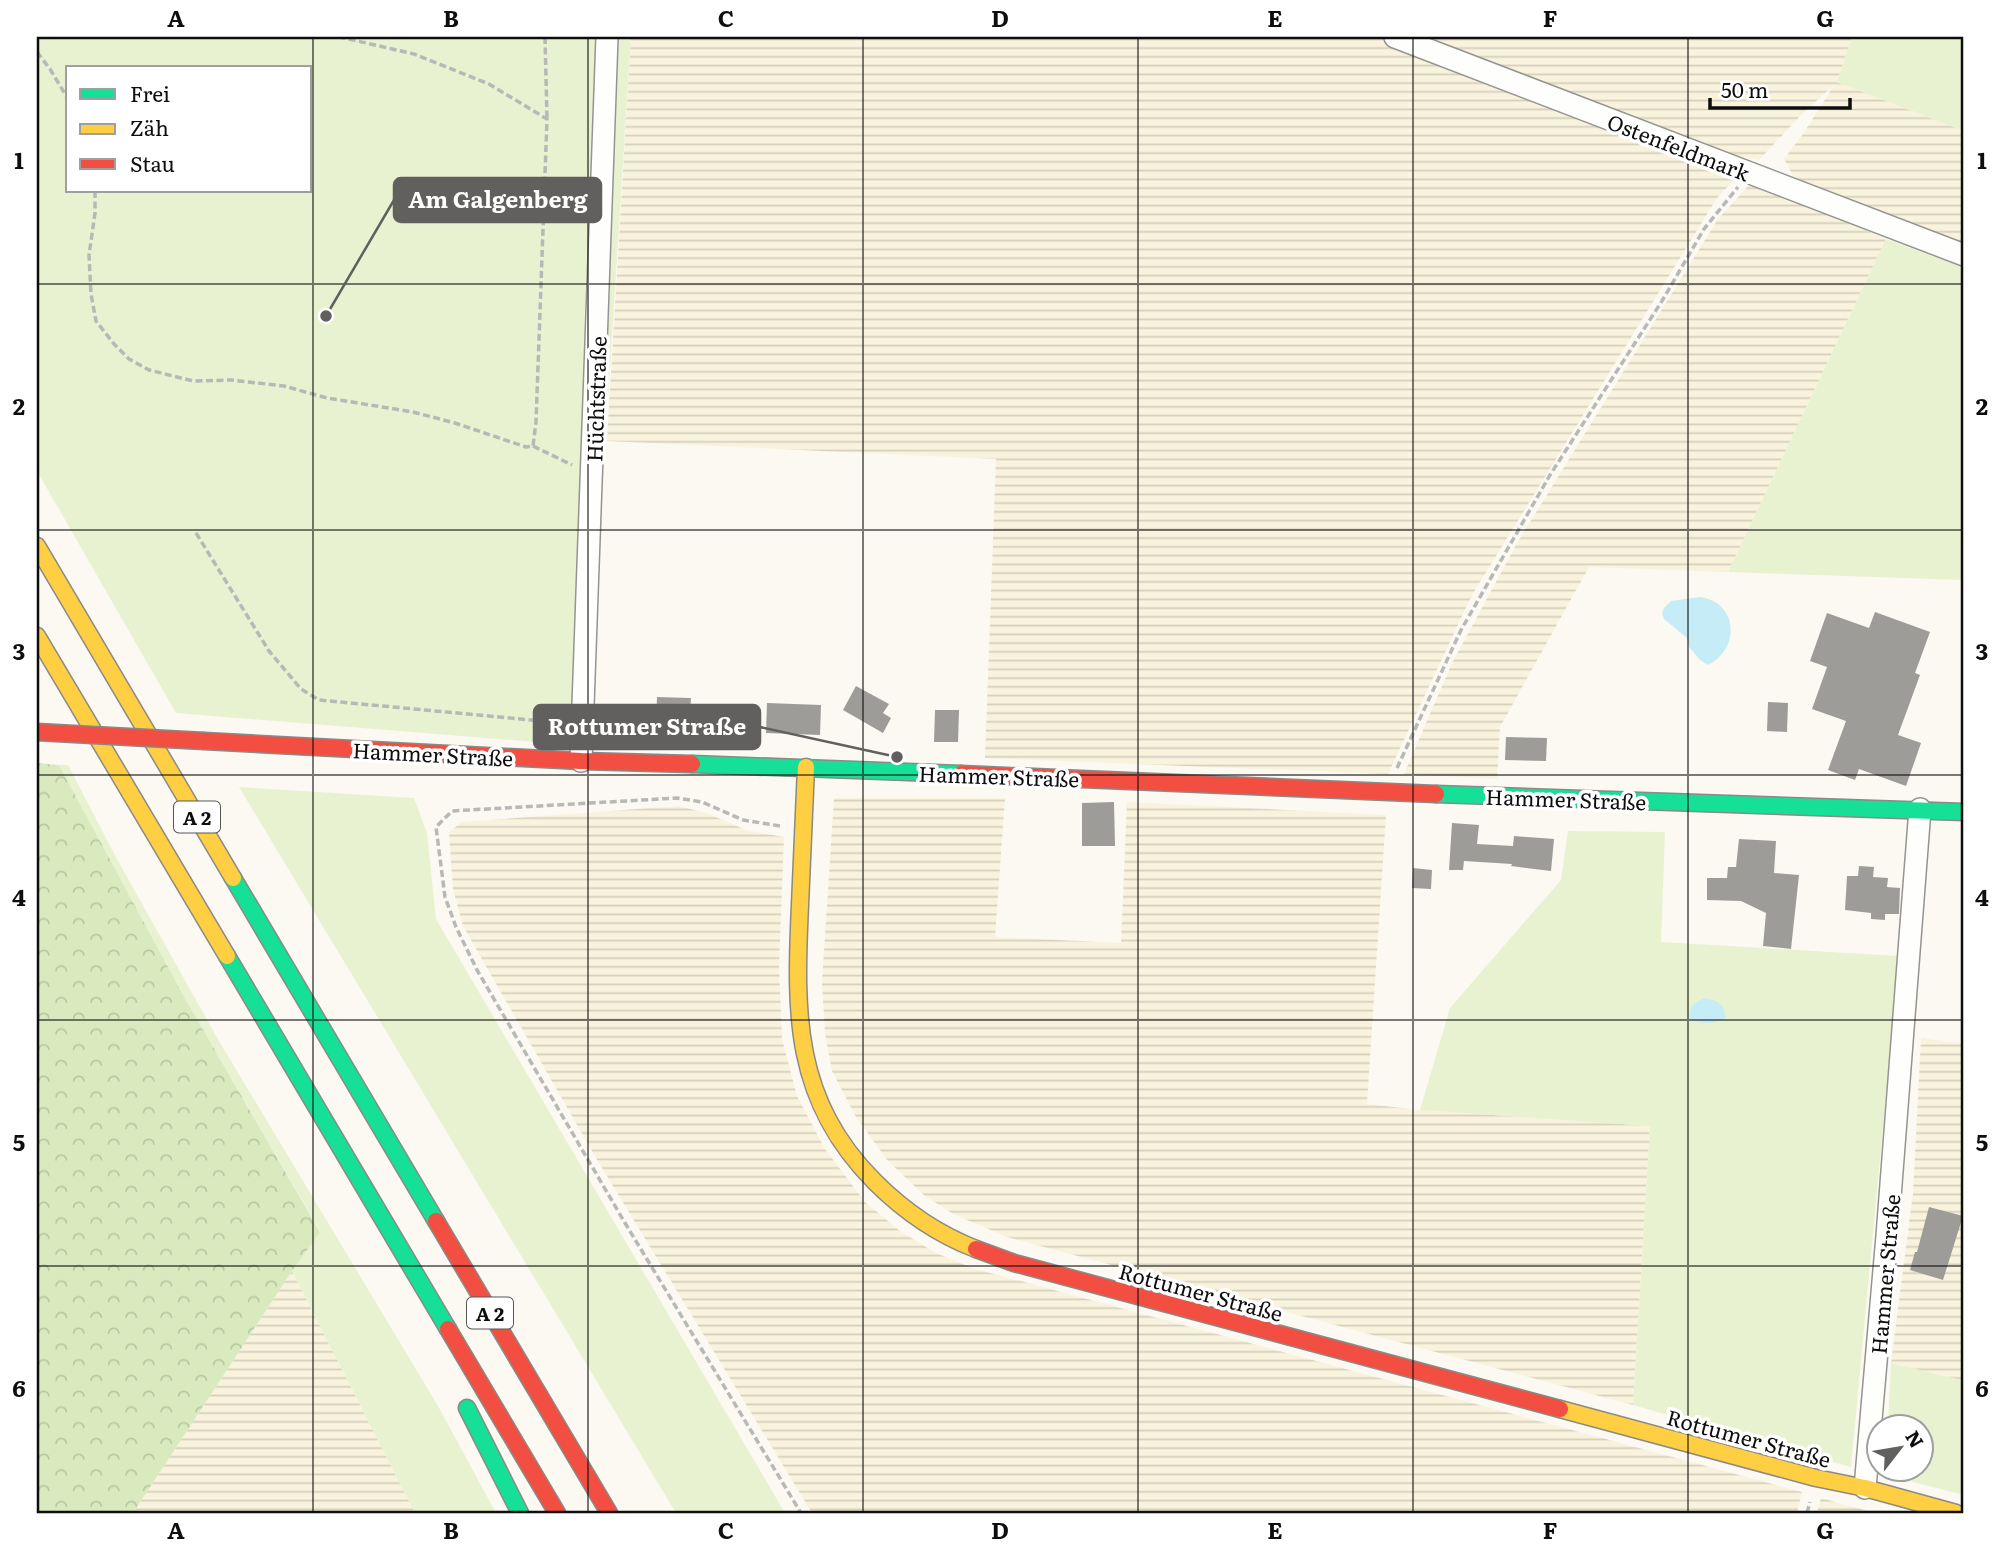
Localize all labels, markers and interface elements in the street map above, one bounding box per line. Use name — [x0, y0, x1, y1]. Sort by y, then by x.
text: A — [167, 0, 185, 34]
text: B — [443, 0, 459, 34]
text: C — [718, 0, 734, 34]
text: D — [991, 0, 1009, 34]
text: E — [1267, 0, 1283, 34]
text: F — [1543, 0, 1558, 34]
text: G — [1816, 0, 1834, 34]
legend — [66, 66, 312, 192]
scale bar — [1710, 66, 1850, 110]
text: 50 m — [1721, 73, 1768, 104]
text: Frei — [130, 77, 170, 108]
street label: Ostenfeldmark — [1603, 105, 1755, 187]
text: Zäh — [130, 111, 169, 142]
text: 1 — [14, 142, 24, 176]
text: 1 — [1977, 142, 1987, 176]
text: Stau — [130, 147, 175, 178]
callout: Am Galgenberg — [394, 178, 601, 222]
text: Am Galgenberg — [408, 181, 589, 215]
street label: Hüchtstraße — [577, 335, 613, 462]
text: 2 — [13, 388, 25, 422]
text: 2 — [1976, 388, 1988, 422]
text: 3 — [13, 633, 25, 667]
text: 3 — [1976, 633, 1988, 667]
callout: Rottumer Straße — [534, 705, 760, 749]
text: Rottumer Straße — [548, 708, 746, 742]
street label: Hammer Straße — [352, 733, 514, 773]
street label: Hammer Straße — [918, 757, 1080, 793]
street label: Hammer Straße — [1485, 780, 1647, 816]
road number: A 2 — [174, 802, 220, 832]
text: 4 — [12, 879, 26, 913]
text: 4 — [1975, 879, 1989, 913]
text: 5 — [13, 1124, 25, 1158]
text: 5 — [1976, 1124, 1988, 1158]
street label: Hammer Straße — [1862, 1193, 1906, 1355]
street label: Rottumer Straße — [1116, 1254, 1286, 1328]
road number: A 2 — [467, 1298, 513, 1329]
text: 6 — [12, 1370, 26, 1404]
text: 6 — [1975, 1370, 1989, 1404]
street label: Rottumer Straße — [1664, 1400, 1834, 1474]
north arrow — [1864, 1414, 1934, 1484]
text: N — [1899, 1425, 1932, 1453]
text: A — [167, 1512, 185, 1546]
text: B — [443, 1512, 459, 1546]
text: C — [718, 1512, 734, 1546]
text: D — [991, 1512, 1009, 1546]
text: E — [1267, 1512, 1283, 1546]
text: F — [1543, 1512, 1558, 1546]
text: G — [1816, 1512, 1834, 1546]

